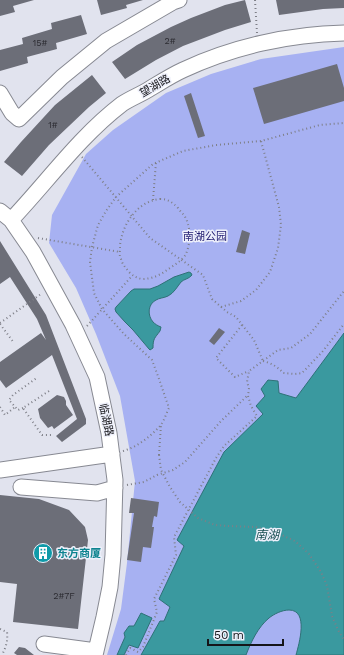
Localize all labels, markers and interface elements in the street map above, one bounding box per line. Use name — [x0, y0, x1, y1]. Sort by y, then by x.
house number: 2# — [165, 36, 176, 46]
house number: 15# — [33, 38, 47, 48]
street label: 望湖路 — [137, 72, 173, 100]
house number: 1# — [48, 120, 58, 130]
park label: 南湖公园 — [183, 230, 227, 243]
street label: 临湖路 — [96, 403, 116, 437]
water label: 南湖 — [255, 528, 281, 542]
building icon: 东方商厦 — [32, 542, 54, 564]
place label: 东方商厦 — [57, 547, 101, 560]
house number: 2#7F — [53, 591, 75, 601]
scale bar — [208, 621, 283, 647]
text: 50 m — [214, 628, 244, 642]

